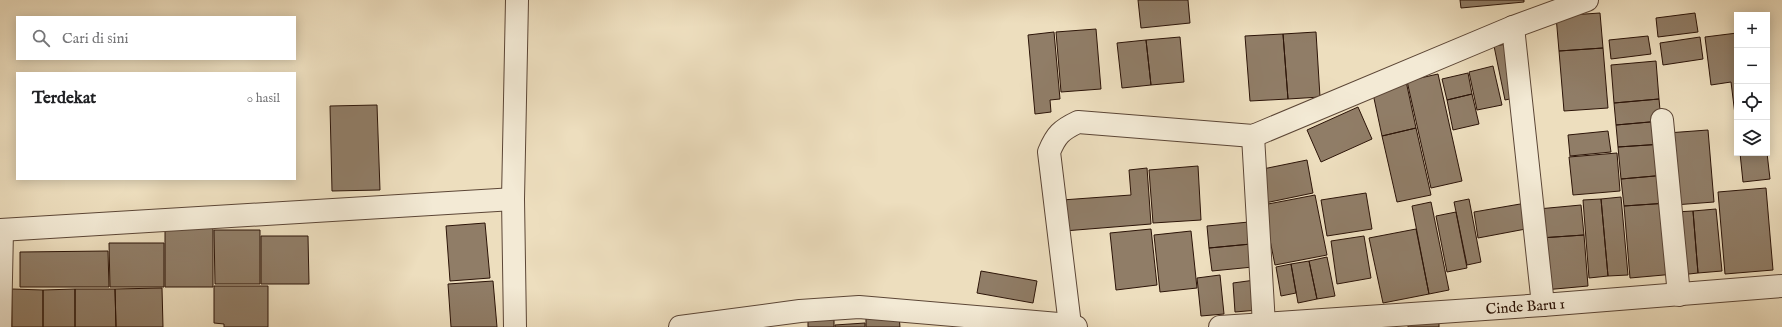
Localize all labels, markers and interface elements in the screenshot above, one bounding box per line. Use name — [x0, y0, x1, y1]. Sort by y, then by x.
map controls — [1734, 12, 1770, 156]
button: + — [1734, 12, 1770, 48]
search box — [16, 16, 296, 60]
icon: search — [30, 27, 52, 49]
text: Cari di sini — [62, 29, 129, 48]
button: − — [1734, 48, 1770, 84]
button: locate — [1734, 84, 1770, 120]
text: Terdekat — [32, 88, 96, 109]
text: 0 hasil — [247, 90, 280, 107]
button: layers — [1734, 120, 1770, 156]
street label: Cinde Baru 1 — [1485, 294, 1566, 318]

